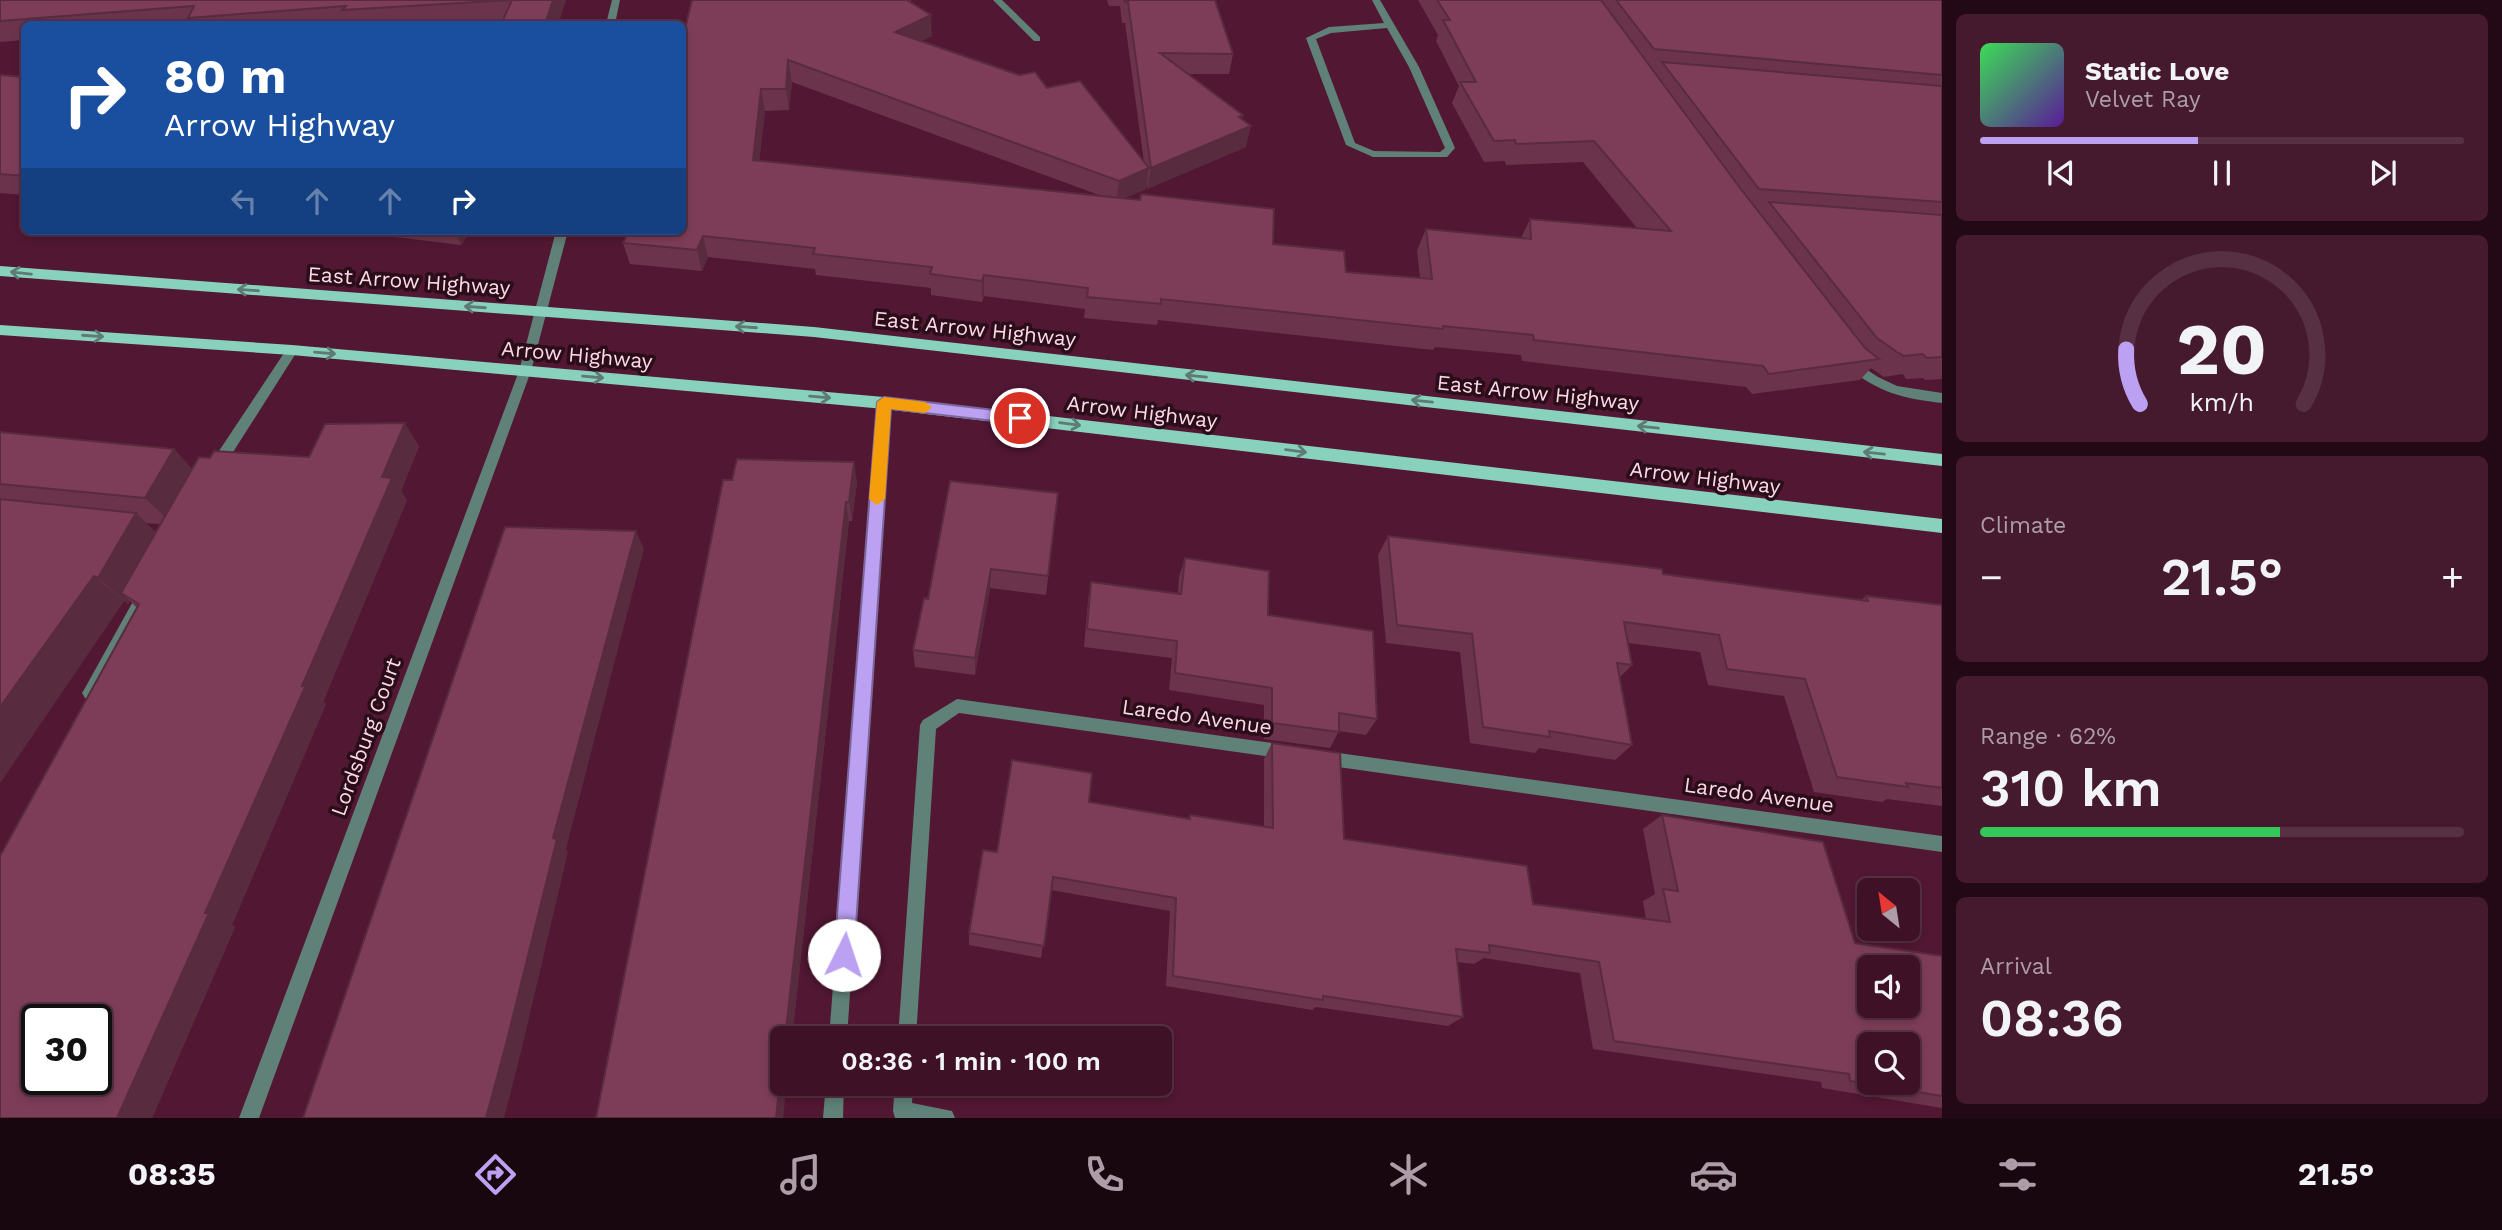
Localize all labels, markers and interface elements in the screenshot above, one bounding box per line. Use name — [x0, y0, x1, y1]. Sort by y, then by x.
text: 80 m — [164, 47, 286, 105]
icon: right — [49, 49, 140, 140]
text: Static Love — [2085, 56, 2229, 86]
text: Velvet Ray — [2085, 86, 2201, 113]
text: Arrow Highway — [164, 106, 395, 144]
icon: previous — [2042, 154, 2080, 192]
icon: pause — [2203, 154, 2241, 192]
icon: next — [2364, 154, 2402, 192]
icon: left — [225, 182, 263, 220]
icon: ahead — [298, 182, 336, 220]
icon: ahead — [371, 182, 409, 220]
icon: right — [444, 182, 482, 220]
street label: East Arrow Highway — [307, 261, 511, 300]
one-way arrow — [10, 266, 33, 279]
one-way arrow — [237, 283, 260, 296]
one-way arrow — [464, 300, 487, 313]
street label: East Arrow Highway — [873, 305, 1078, 352]
text: 20 — [2177, 307, 2267, 393]
one-way arrow — [735, 320, 757, 333]
one-way arrow — [81, 330, 104, 343]
street label: Arrow Highway — [500, 335, 654, 374]
one-way arrow — [313, 346, 335, 359]
one-way arrow — [1185, 369, 1208, 382]
street label: East Arrow Highway — [1436, 369, 1641, 416]
one-way arrow — [582, 371, 604, 384]
pin — [990, 388, 1050, 448]
text: km/h — [2190, 388, 2254, 417]
street label: Arrow Highway — [1065, 390, 1219, 433]
one-way arrow — [808, 391, 831, 404]
one-way arrow — [1411, 395, 1434, 408]
icon: arrive — [1001, 399, 1039, 437]
one-way arrow — [1059, 418, 1081, 431]
one-way arrow — [1637, 420, 1660, 433]
one-way arrow — [1285, 444, 1307, 457]
one-way arrow — [1863, 446, 1886, 459]
street label: Arrow Highway — [1628, 456, 1782, 499]
text: Climate — [1980, 512, 2066, 539]
text: 21.5° — [2161, 547, 2283, 608]
text: − — [1980, 555, 2003, 599]
text: + — [2441, 555, 2464, 599]
street label: Lordsburg Court — [325, 654, 406, 819]
street label: Laredo Avenue — [1120, 694, 1274, 739]
text: Range · 62% — [1980, 723, 2116, 750]
text: 310 km — [1980, 758, 2162, 819]
street label: Laredo Avenue — [1682, 772, 1836, 817]
north arrow — [1857, 878, 1920, 942]
map controls — [1857, 878, 1920, 1095]
position arrow — [807, 918, 881, 992]
text: Arrival — [1980, 953, 2052, 980]
button: sound — [1857, 955, 1920, 1018]
text: 08:36 — [1980, 988, 2124, 1049]
speed limit sign: 30 — [21, 1004, 112, 1095]
button: search — [1857, 1032, 1920, 1095]
text: 08:36 · 1 min · 100 m — [841, 1046, 1101, 1076]
icon: directions — [471, 1150, 520, 1199]
icon: music — [776, 1150, 825, 1199]
icon: phone — [1080, 1150, 1129, 1199]
icon: climate — [1384, 1150, 1433, 1199]
icon: car — [1689, 1150, 1738, 1199]
icon: filters — [1993, 1150, 2042, 1199]
text: 08:35 — [128, 1155, 216, 1193]
text: 21.5° — [2298, 1155, 2374, 1193]

